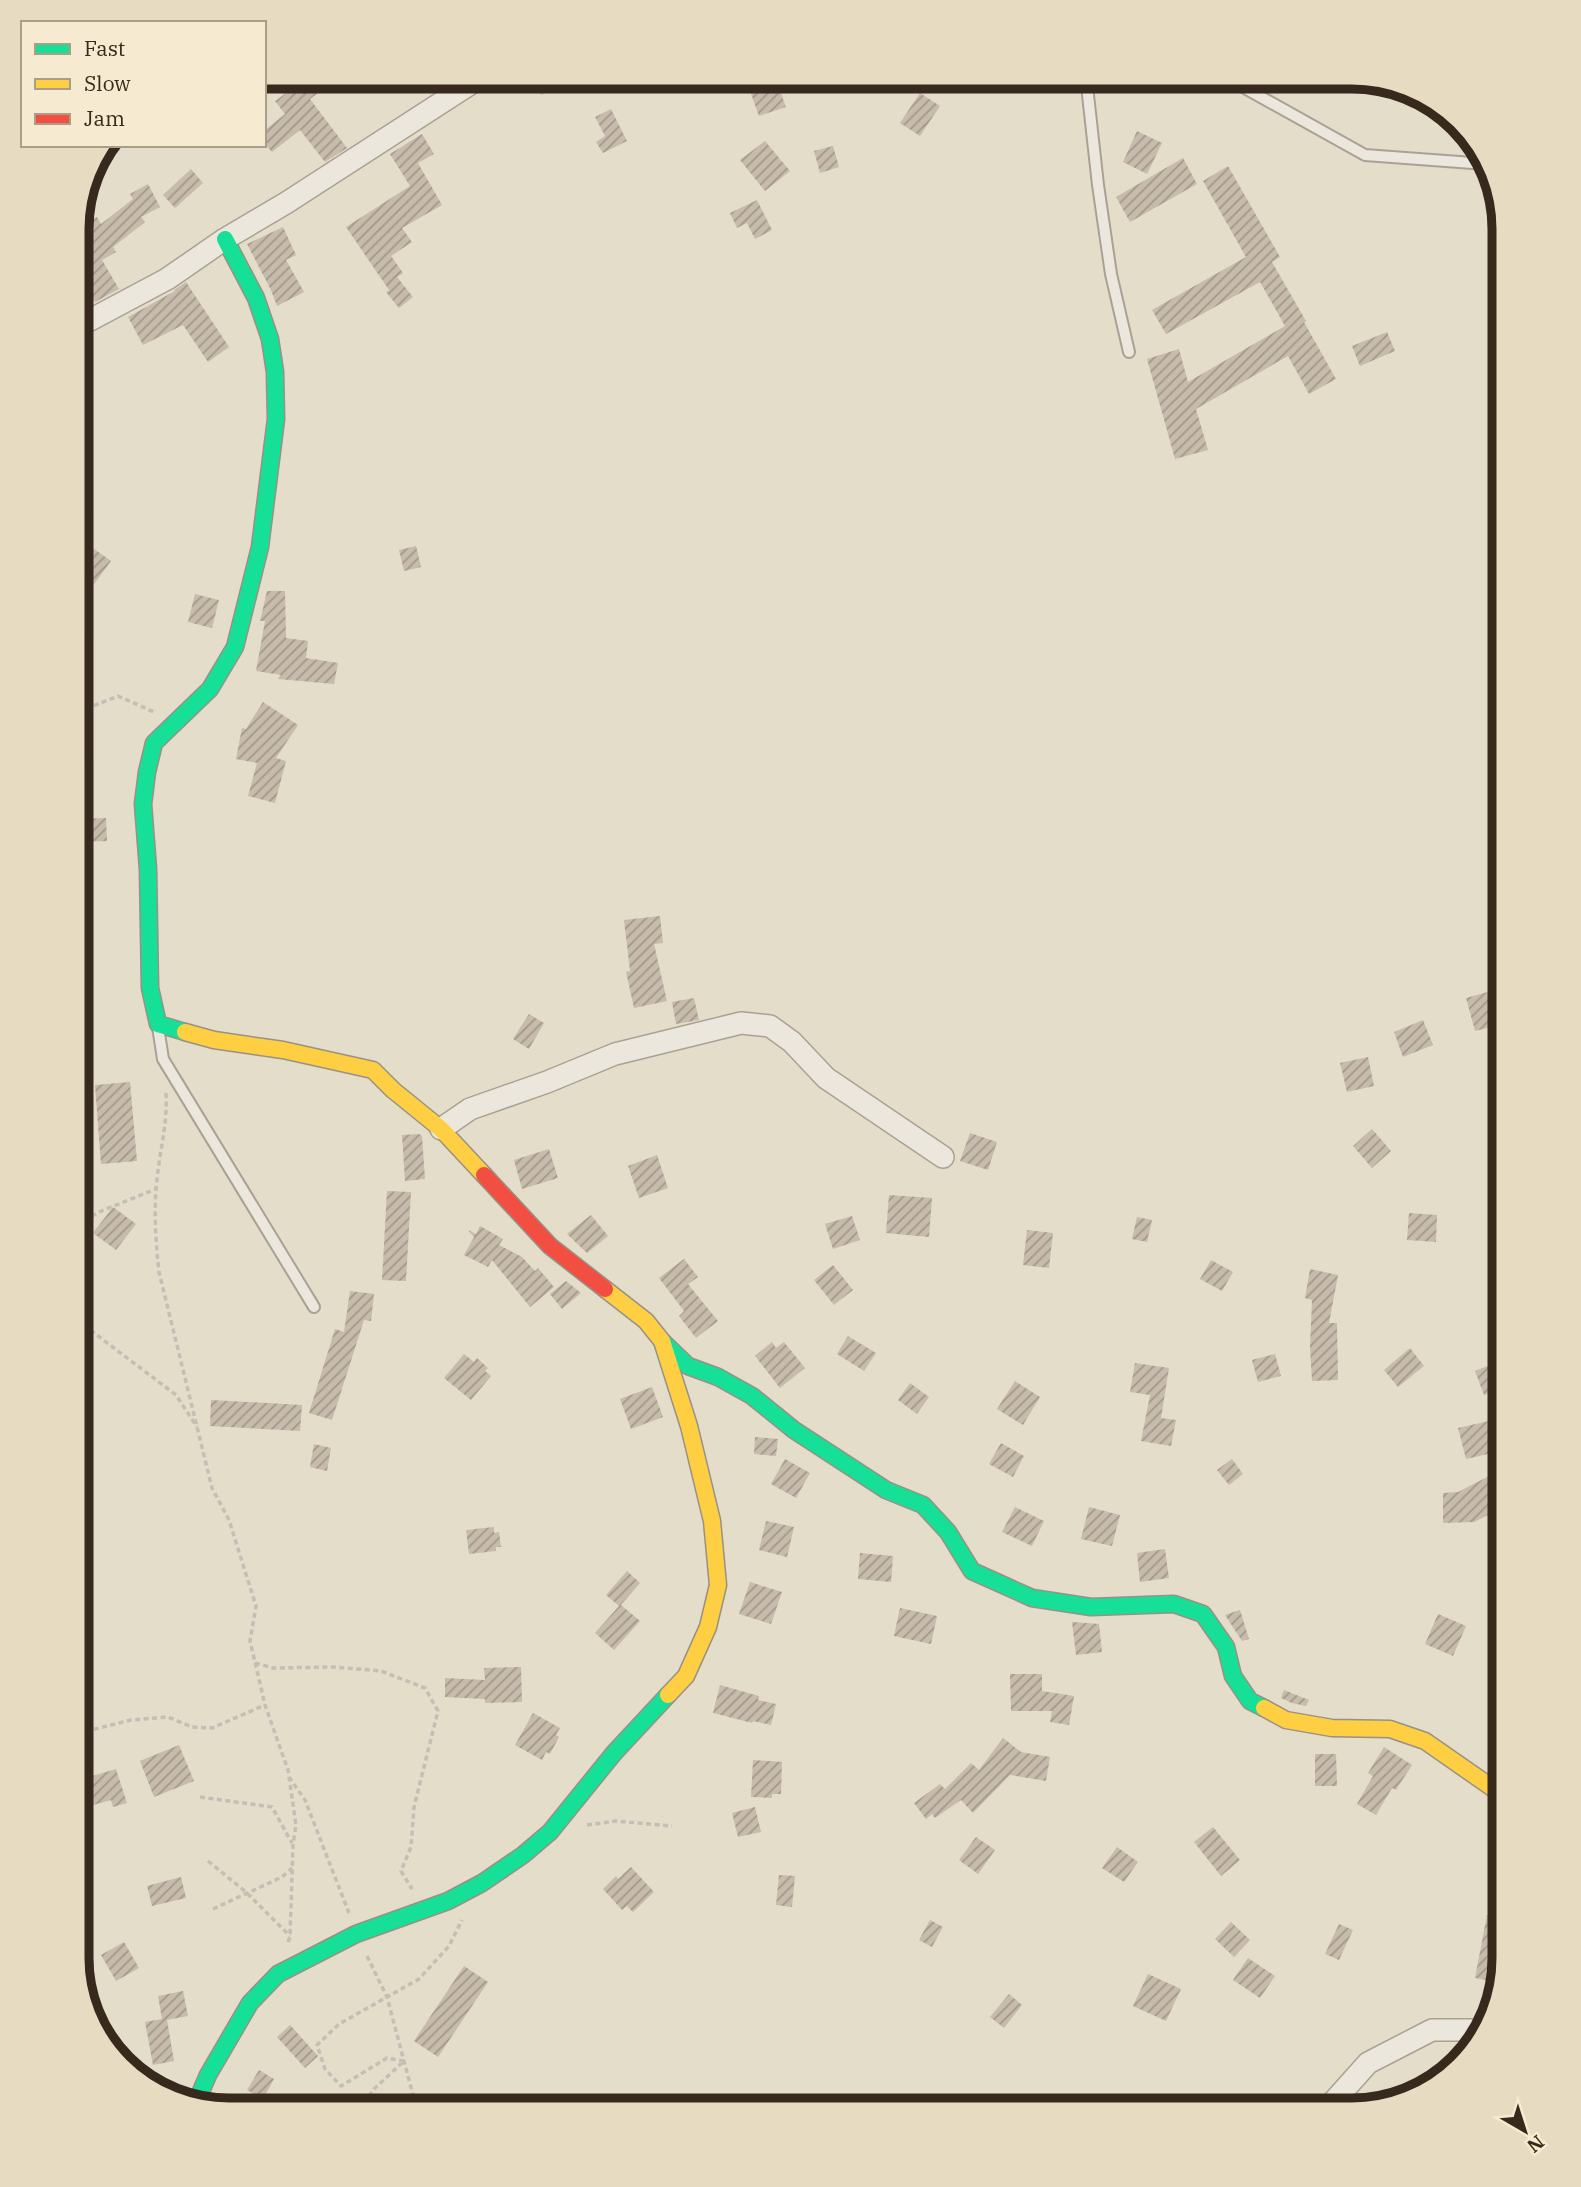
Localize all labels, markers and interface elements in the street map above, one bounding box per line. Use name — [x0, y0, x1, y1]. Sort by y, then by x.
legend — [21, 21, 266, 147]
text: Fast — [84, 34, 125, 62]
text: Slow — [84, 69, 131, 97]
text: Jam — [84, 104, 125, 132]
north arrow — [1490, 2096, 1560, 2166]
text: N — [1522, 2130, 1549, 2158]

